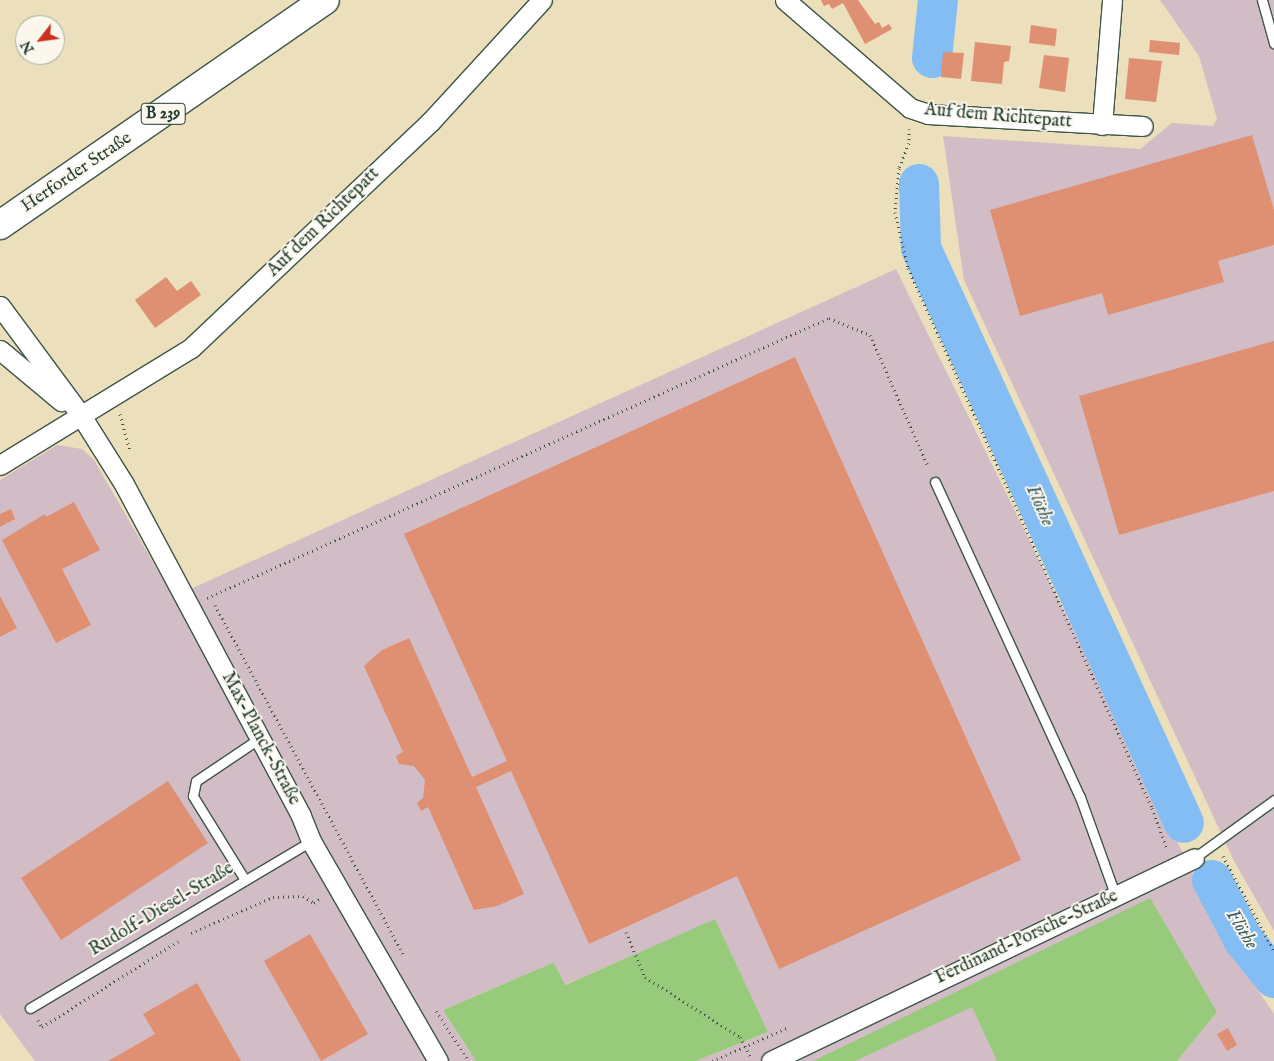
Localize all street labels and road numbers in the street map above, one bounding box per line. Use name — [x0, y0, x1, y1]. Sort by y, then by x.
road number: B 239 — [140, 100, 186, 128]
street label: Auf dem Richtepatt — [924, 100, 1072, 134]
street label: Herforder Straße — [18, 128, 136, 218]
street label: Auf dem Richtepatt — [263, 164, 385, 282]
street label: Max-Planck-Straße — [216, 669, 304, 809]
street label: Rudolf-Diesel-Straße — [86, 858, 238, 962]
street label: Ferdinand-Porsche-Straße — [932, 886, 1122, 990]

